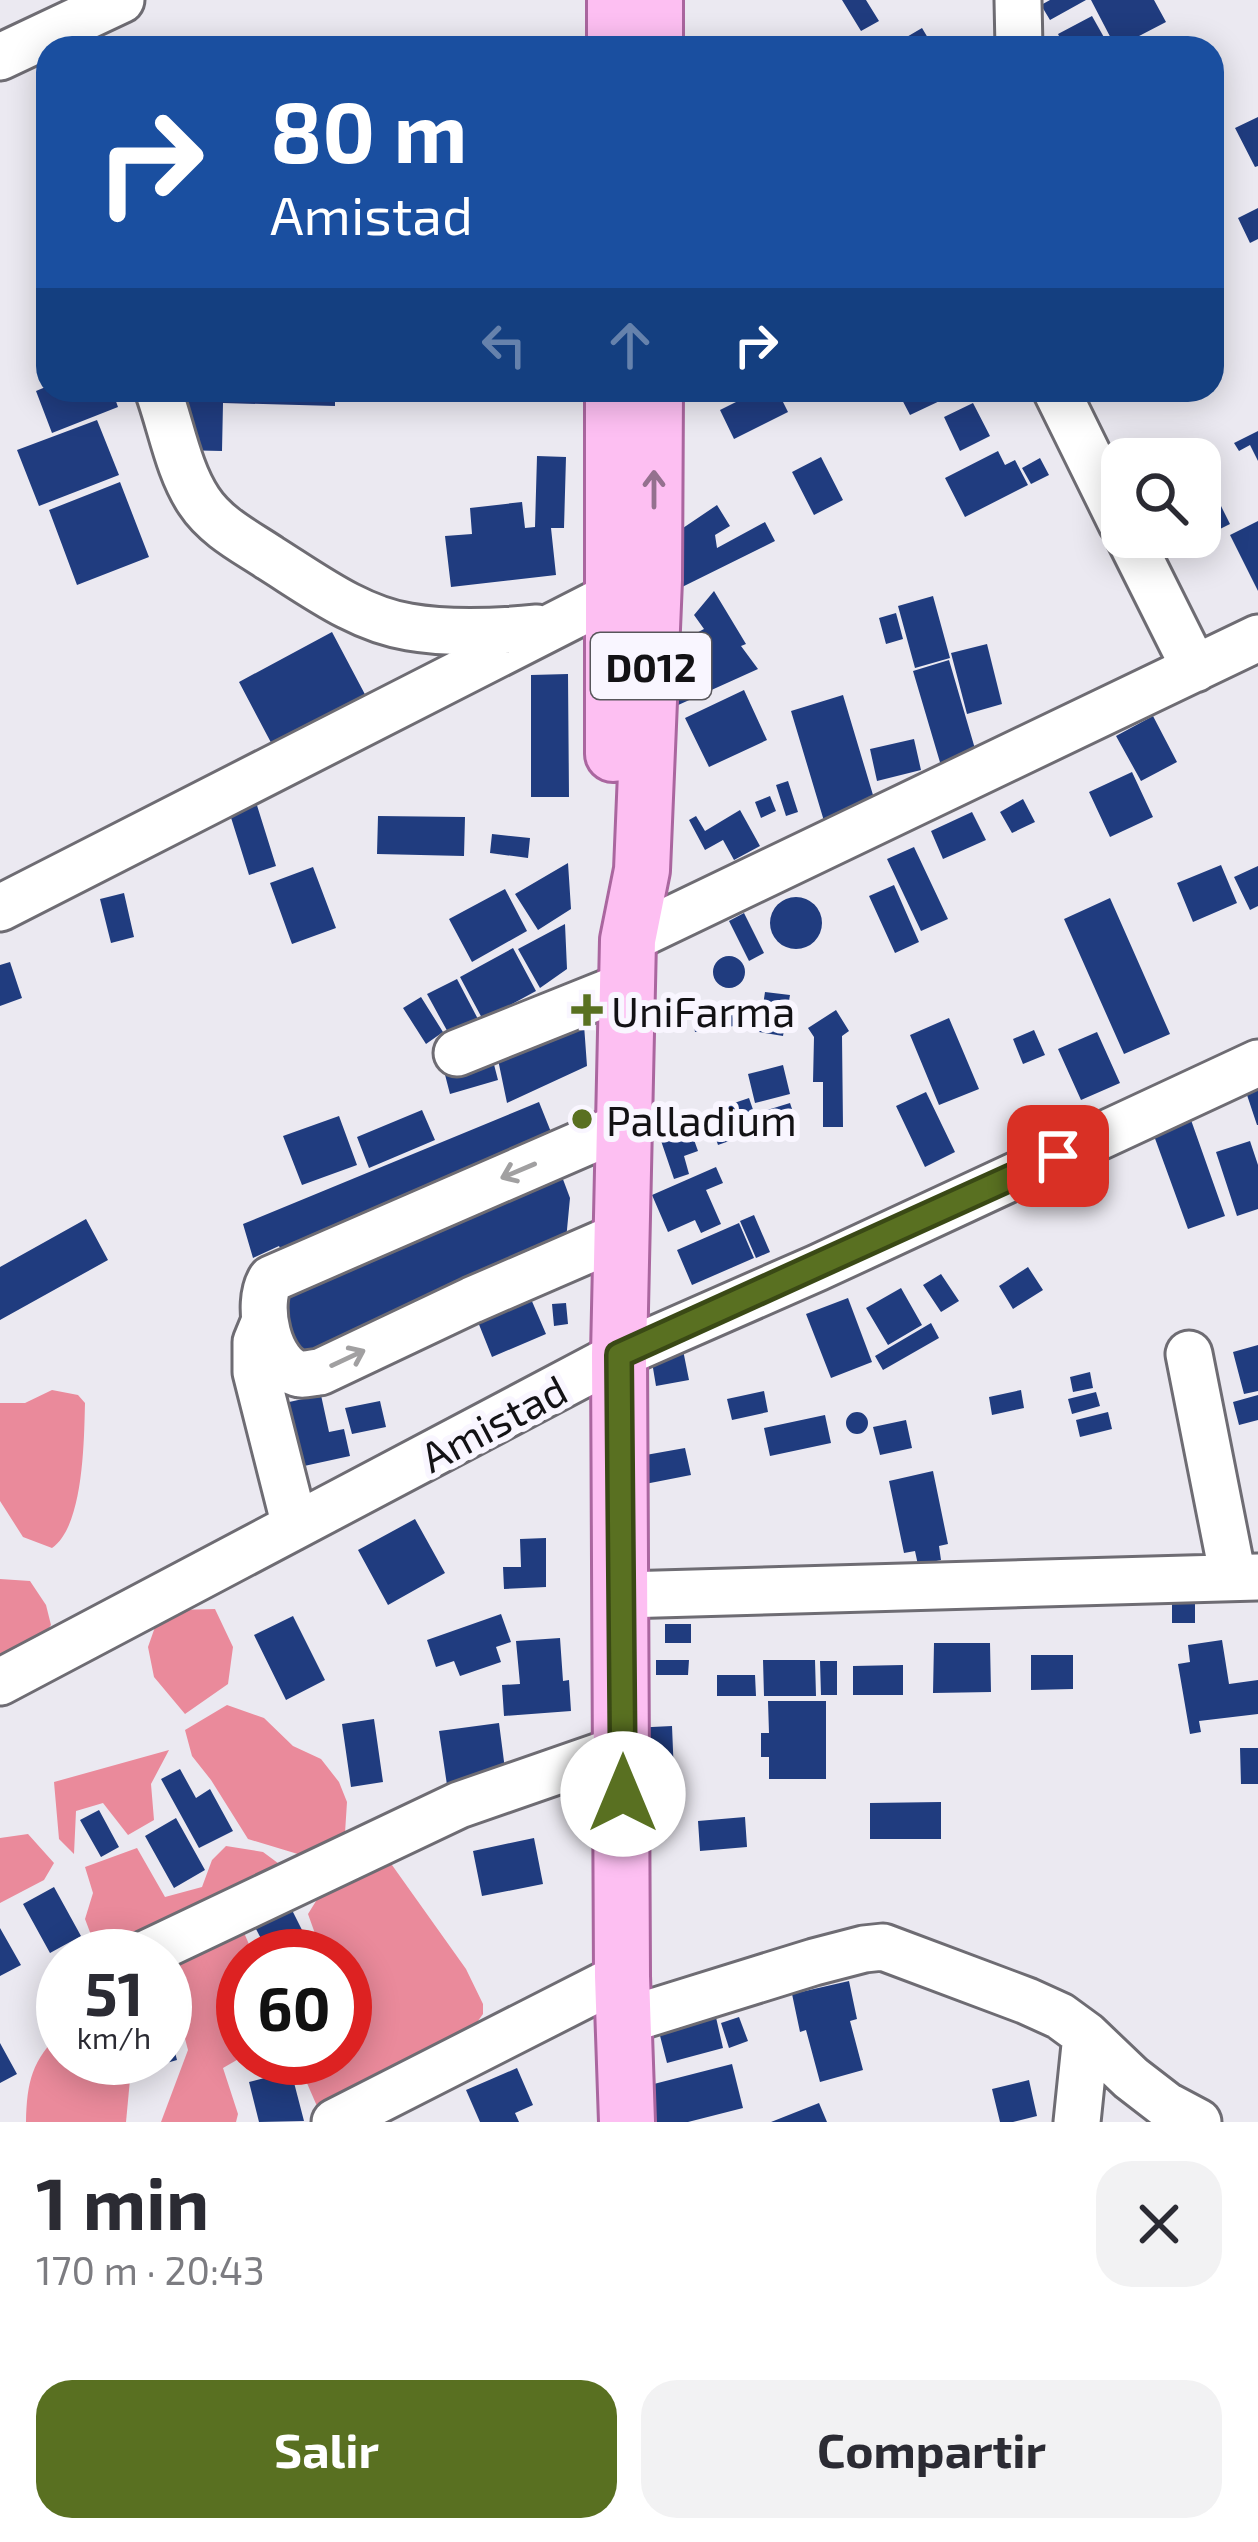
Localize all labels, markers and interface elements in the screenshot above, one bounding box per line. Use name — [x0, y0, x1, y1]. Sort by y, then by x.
text: 80 m — [270, 79, 467, 180]
icon: right — [72, 84, 228, 240]
text: Amistad — [270, 181, 473, 246]
icon: left — [471, 312, 537, 378]
icon: ahead — [597, 312, 663, 378]
icon: right — [723, 312, 789, 378]
map controls — [1101, 438, 1221, 558]
button: search — [1101, 438, 1221, 558]
one-way arrow — [643, 470, 665, 509]
road number: D012 — [591, 633, 711, 699]
place label: UniFarma — [611, 985, 795, 1035]
marker: UniFarma — [574, 997, 600, 1023]
place label: Palladium — [606, 1094, 797, 1144]
pin — [1007, 1105, 1109, 1207]
marker: Palladium — [569, 1106, 595, 1132]
icon: arrive — [1025, 1123, 1091, 1189]
one-way arrow — [500, 1162, 536, 1184]
one-way arrow — [329, 1346, 365, 1368]
street label: Amistad — [412, 1363, 574, 1481]
position arrow — [560, 1731, 686, 1857]
speed limit sign: 60 — [216, 1929, 372, 2085]
text: 51 — [84, 1956, 144, 2028]
text: km/h — [77, 2019, 151, 2055]
text: 1 min — [36, 2158, 209, 2244]
button: close — [1096, 2161, 1222, 2287]
text: 170 m · 20:43 — [36, 2246, 265, 2293]
button: Salir — [36, 2380, 617, 2518]
button: Compartir — [641, 2380, 1222, 2518]

